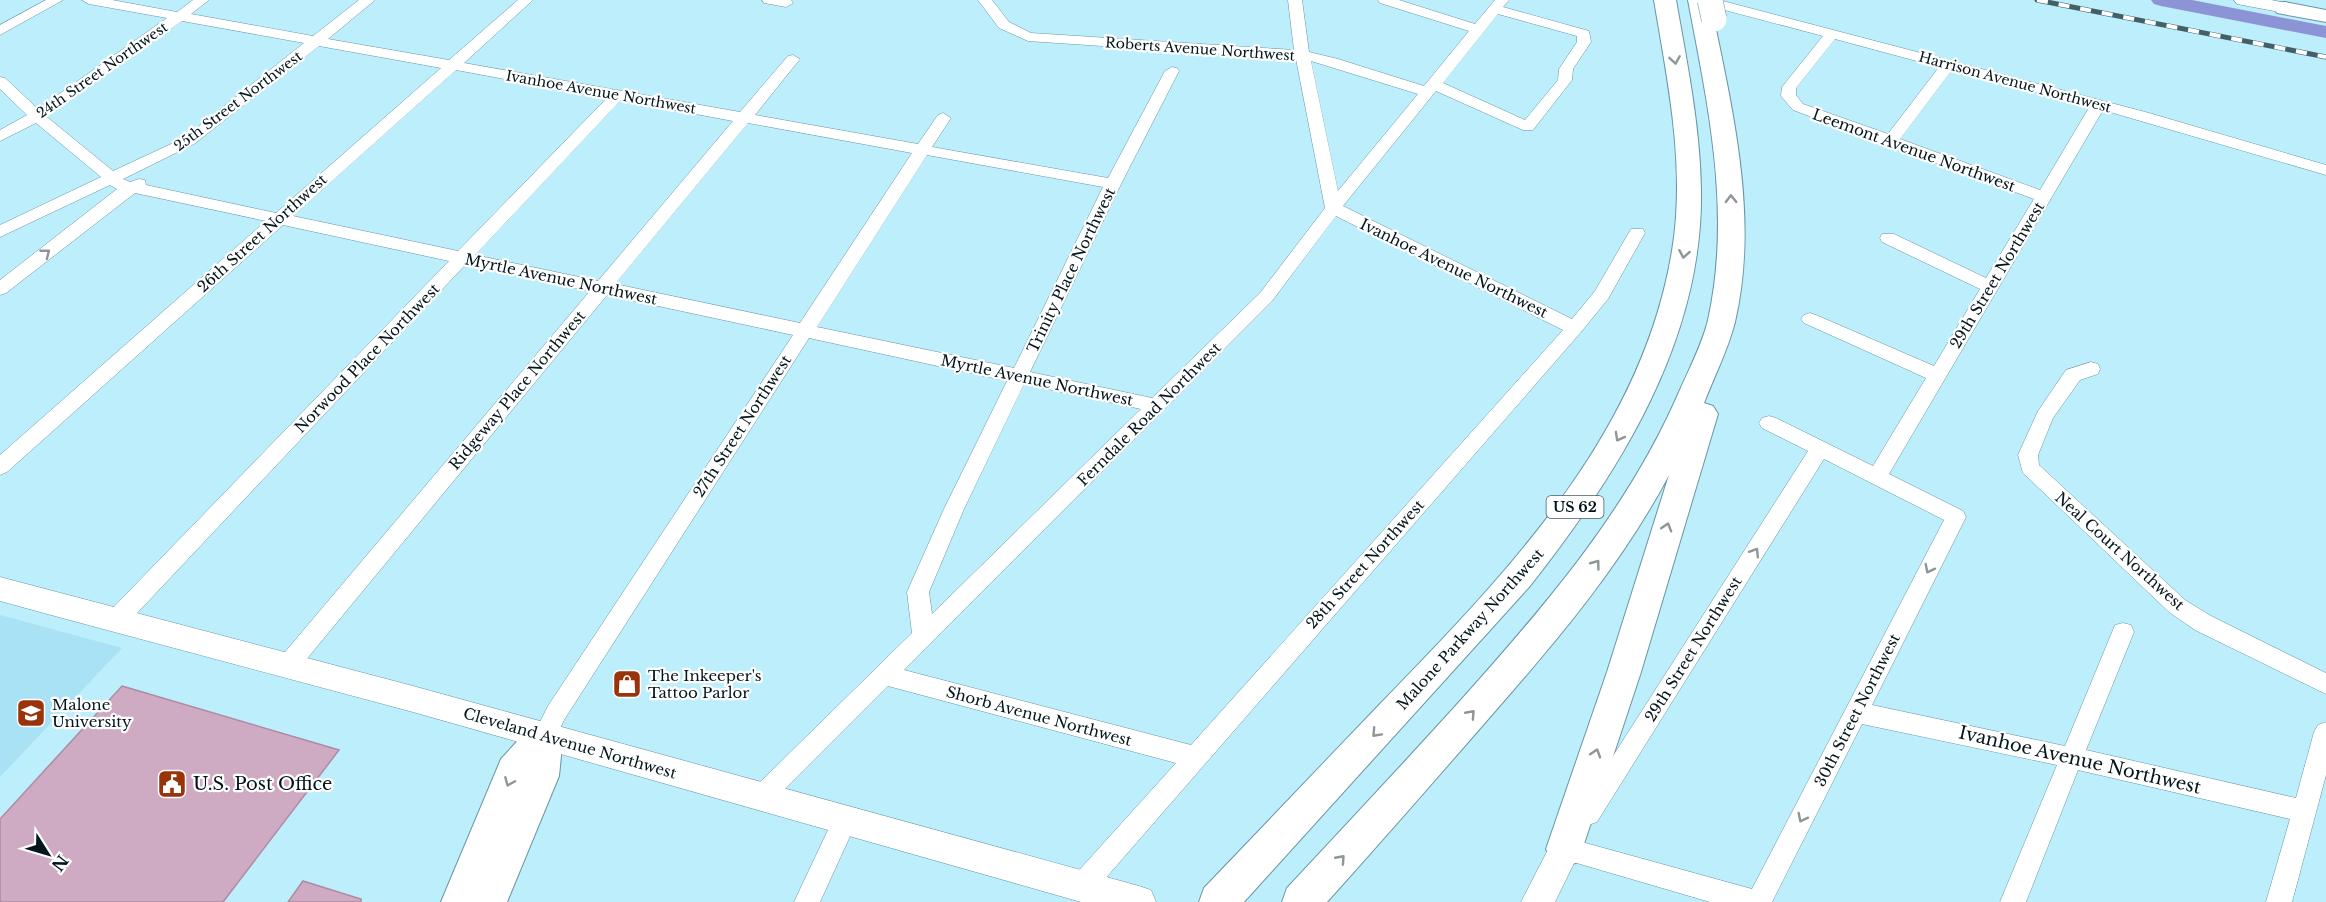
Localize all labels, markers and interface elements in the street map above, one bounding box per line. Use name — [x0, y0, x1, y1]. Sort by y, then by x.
street label: 24th Street Northwest — [33, 18, 172, 122]
street label: Roberts Avenue Northwest — [1104, 33, 1296, 65]
street label: 25th Street Northwest — [170, 47, 306, 155]
street label: Harrison Avenue Northwest — [1917, 48, 2114, 117]
one-way arrow — [1668, 55, 1681, 65]
street label: Ivanhoe Avenue Northwest — [504, 66, 698, 118]
street label: Leemont Avenue Northwest — [1810, 104, 2018, 196]
street label: 26th Street Northwest — [193, 170, 331, 296]
street label: Trinity Place Northwest — [1023, 184, 1119, 356]
one-way arrow — [1725, 195, 1738, 204]
street label: 29th Street Northwest — [1946, 198, 2049, 352]
street label: Ivanhoe Avenue Northwest — [1357, 214, 1551, 322]
street label: Myrtle Avenue Northwest — [463, 249, 659, 309]
one-way arrow — [1678, 249, 1691, 259]
one-way arrow — [39, 250, 50, 261]
street label: Norwood Place Northwest — [291, 279, 444, 437]
street label: Ridgeway Place Northwest — [445, 306, 589, 474]
street label: Ferndale Road Northwest — [1073, 338, 1225, 490]
street label: Myrtle Avenue Northwest — [939, 350, 1135, 410]
street label: 27th Street Northwest — [689, 351, 795, 501]
one-way arrow — [1615, 431, 1626, 441]
street label: Neal Court Northwest — [2051, 488, 2189, 614]
street label: 28th Street Northwest — [1302, 495, 1428, 633]
road number: US 62 — [1546, 496, 1604, 518]
one-way arrow — [1660, 522, 1672, 533]
street label: Malone Parkway Northwest — [1392, 544, 1548, 714]
one-way arrow — [1747, 548, 1759, 558]
one-way arrow — [1589, 560, 1600, 571]
one-way arrow — [1925, 563, 1937, 574]
street label: 29th Street Northwest — [1640, 572, 1746, 725]
street label: 30th Street Northwest — [1810, 630, 1904, 790]
place label: The Inkeeper's Tattoo Parlor — [648, 666, 762, 702]
shop icon: The Inkeeper's Tattoo Parlor — [611, 668, 643, 700]
street label: Shorb Avenue Northwest — [944, 682, 1134, 750]
place label: Malone University — [52, 695, 132, 731]
school or university icon: Malone University — [15, 697, 47, 729]
street label: Cleveland Avenue Northwest — [461, 703, 679, 783]
one-way arrow — [1464, 710, 1475, 721]
street label: Ivanhoe Avenue Northwest — [1957, 721, 2203, 799]
one-way arrow — [1372, 726, 1383, 736]
one-way arrow — [1589, 748, 1601, 759]
public building icon: U.S. Post Office — [156, 768, 188, 800]
place label: U.S. Post Office — [193, 773, 332, 795]
one-way arrow — [505, 776, 517, 787]
one-way arrow — [1798, 811, 1809, 822]
north arrow — [18, 824, 78, 884]
text: N — [47, 851, 72, 875]
one-way arrow — [1333, 855, 1344, 866]

